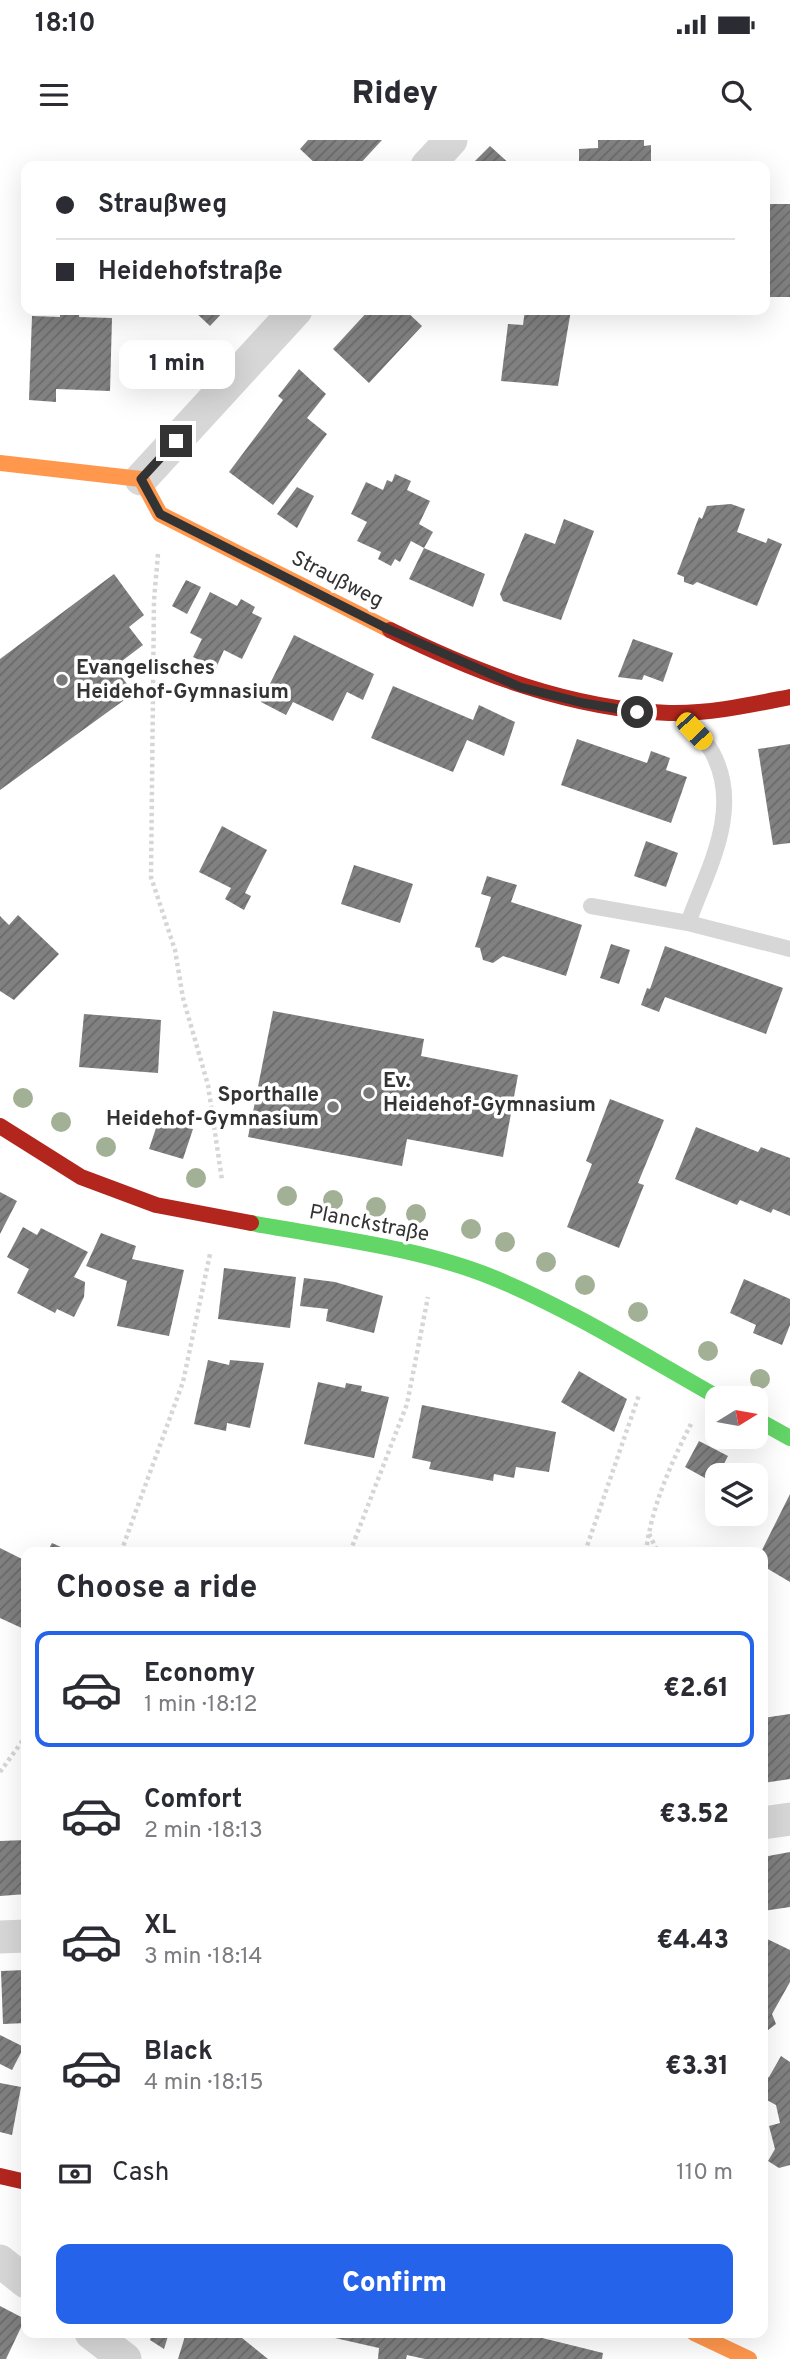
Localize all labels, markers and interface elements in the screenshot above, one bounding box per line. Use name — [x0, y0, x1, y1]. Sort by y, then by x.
text: 18:10 — [35, 8, 96, 41]
text: Ridey — [352, 75, 438, 115]
icon: menu — [35, 76, 73, 114]
icon: search — [717, 76, 755, 114]
text: Straußweg — [98, 189, 227, 222]
text: Heidehofstraße — [98, 256, 283, 289]
callout: 1 min — [118, 340, 234, 388]
text: 1 min — [149, 350, 205, 379]
route end — [160, 425, 192, 457]
street label: Straußweg — [286, 545, 388, 615]
place label: Evangelisches Heidehof-Gymnasium — [76, 655, 289, 706]
marker: Evangelisches Heidehof-Gymnasium — [54, 672, 70, 688]
route start — [621, 696, 653, 728]
car — [672, 708, 717, 754]
place label: Ev. Heidehof-Gymnasium — [383, 1068, 596, 1119]
place label: Sporthalle Heidehof-Gymnasium — [106, 1082, 319, 1133]
marker: Ev. Heidehof-Gymnasium — [361, 1085, 377, 1101]
marker: Sporthalle Heidehof-Gymnasium — [325, 1099, 341, 1115]
street label: Planckstraße — [307, 1199, 431, 1249]
north arrow — [705, 1386, 768, 1449]
map controls — [705, 1386, 768, 1526]
button: layers — [705, 1463, 768, 1526]
text: Choose a ride — [56, 1569, 257, 1609]
icon: car — [60, 1658, 123, 1721]
text: Economy — [144, 1658, 255, 1691]
text: €2.61 — [663, 1673, 729, 1706]
text: 1 min · 18:12 — [144, 1691, 258, 1720]
icon: car — [60, 1784, 123, 1847]
text: Comfort — [144, 1784, 242, 1817]
text: €3.52 — [659, 1799, 729, 1832]
text: 2 min · 18:13 — [144, 1817, 263, 1846]
icon: car — [60, 1910, 123, 1973]
text: XL — [144, 1910, 176, 1943]
text: €4.43 — [657, 1925, 729, 1958]
text: 3 min · 18:14 — [144, 1943, 263, 1972]
icon: car — [60, 2036, 123, 2099]
text: Black — [144, 2036, 213, 2069]
text: €3.31 — [665, 2051, 729, 2084]
text: 4 min · 18:15 — [144, 2069, 263, 2098]
icon: cash — [56, 2155, 94, 2193]
text: Cash — [112, 2157, 169, 2190]
text: 110 m — [676, 2159, 733, 2188]
button: Confirm — [56, 2244, 733, 2324]

